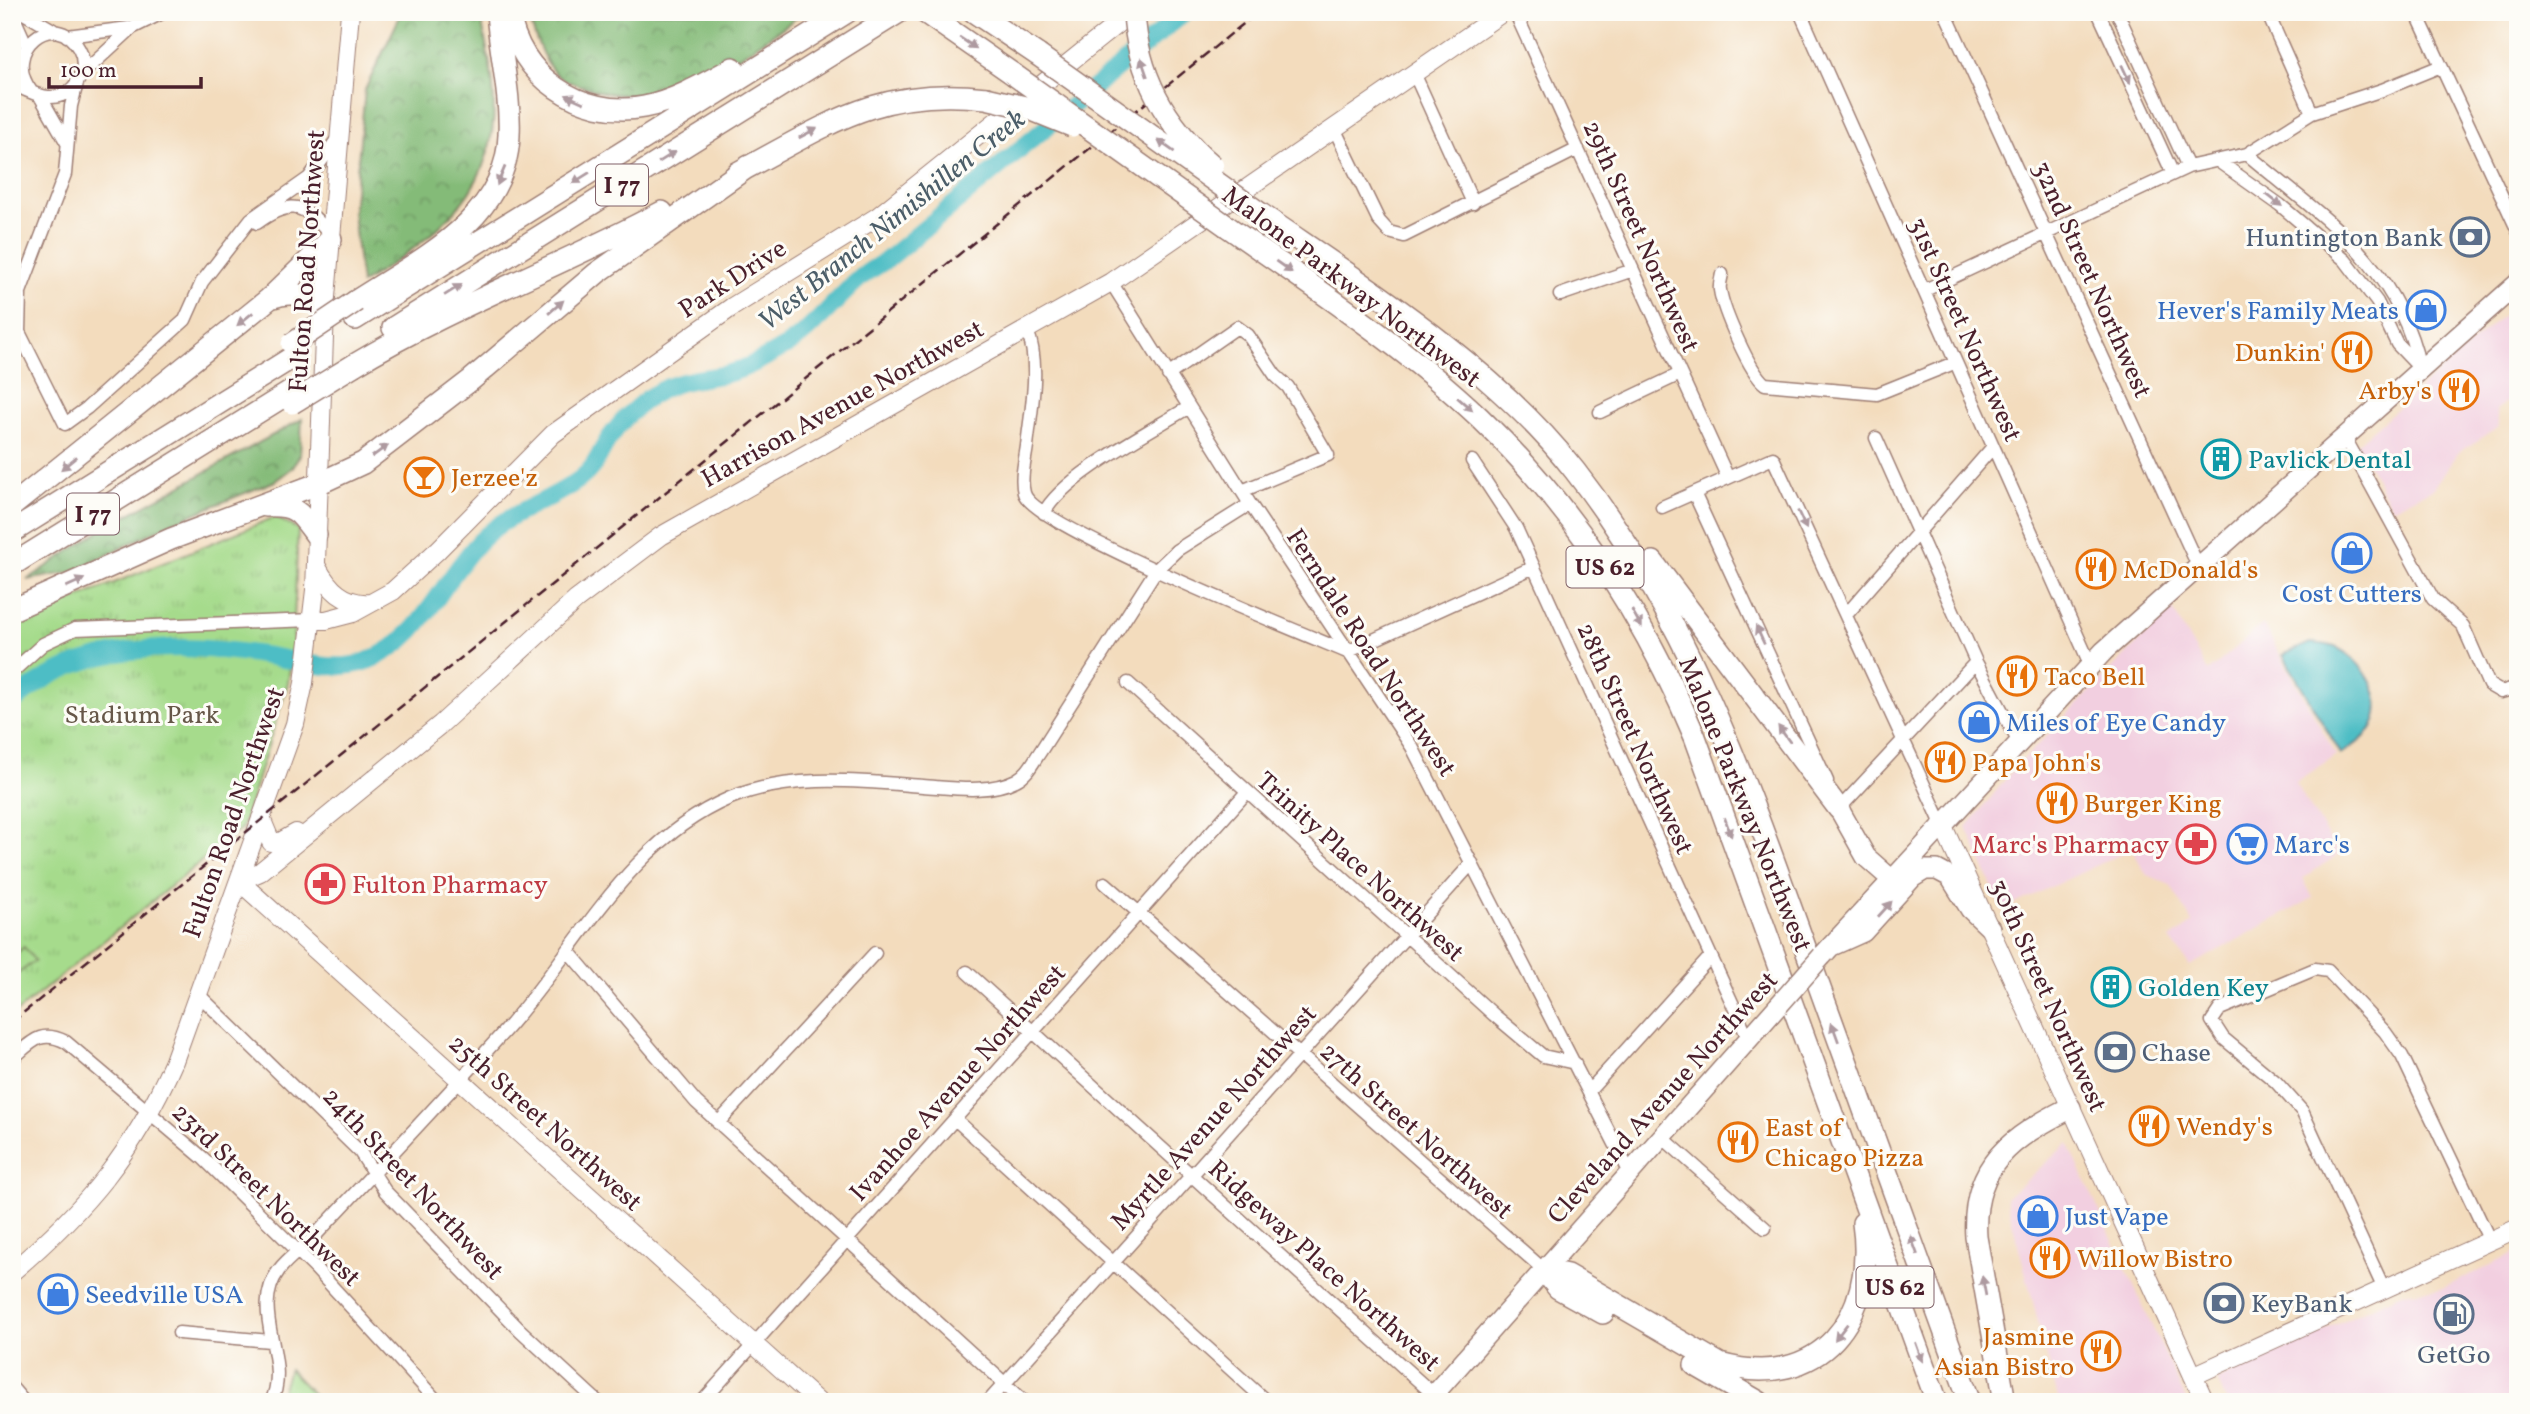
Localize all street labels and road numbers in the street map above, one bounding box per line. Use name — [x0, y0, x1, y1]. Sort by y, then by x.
street label: 29th Street Northwest — [1573, 115, 1708, 359]
street label: Fulton Road Northwest — [281, 128, 335, 394]
street label: 32nd Street Northwest — [2023, 156, 2160, 404]
road number: I 77 — [596, 164, 648, 205]
street label: Malone Parkway Northwest — [1214, 178, 1488, 397]
street label: 31st Street Northwest — [1898, 212, 2030, 448]
street label: Park Drive — [672, 231, 794, 328]
street label: Harrison Avenue Northwest — [695, 312, 991, 498]
road number: I 77 — [67, 494, 119, 534]
street label: Ferndale Road Northwest — [1277, 522, 1464, 784]
road number: US 62 — [1566, 546, 1644, 588]
street label: 28th Street Northwest — [1567, 617, 1702, 861]
street label: Malone Parkway Northwest — [1668, 652, 1820, 958]
street label: Fulton Road Northwest — [175, 682, 295, 943]
street label: Trinity Place Northwest — [1248, 764, 1472, 971]
street label: 30th Street Northwest — [1980, 874, 2115, 1118]
street label: Ivanhoe Avenue Northwest — [842, 957, 1075, 1210]
street label: Cleveland Avenue Northwest — [1540, 964, 1787, 1233]
street label: Myrtle Avenue Northwest — [1103, 998, 1326, 1239]
street label: 25th Street Northwest — [440, 1027, 649, 1220]
street label: 27th Street Northwest — [1311, 1035, 1520, 1228]
street label: 24th Street Northwest — [313, 1080, 512, 1289]
street label: 23rd Street Northwest — [163, 1095, 368, 1295]
street label: Ridgeway Place Northwest — [1200, 1152, 1448, 1381]
road number: US 62 — [1856, 1266, 1934, 1308]

